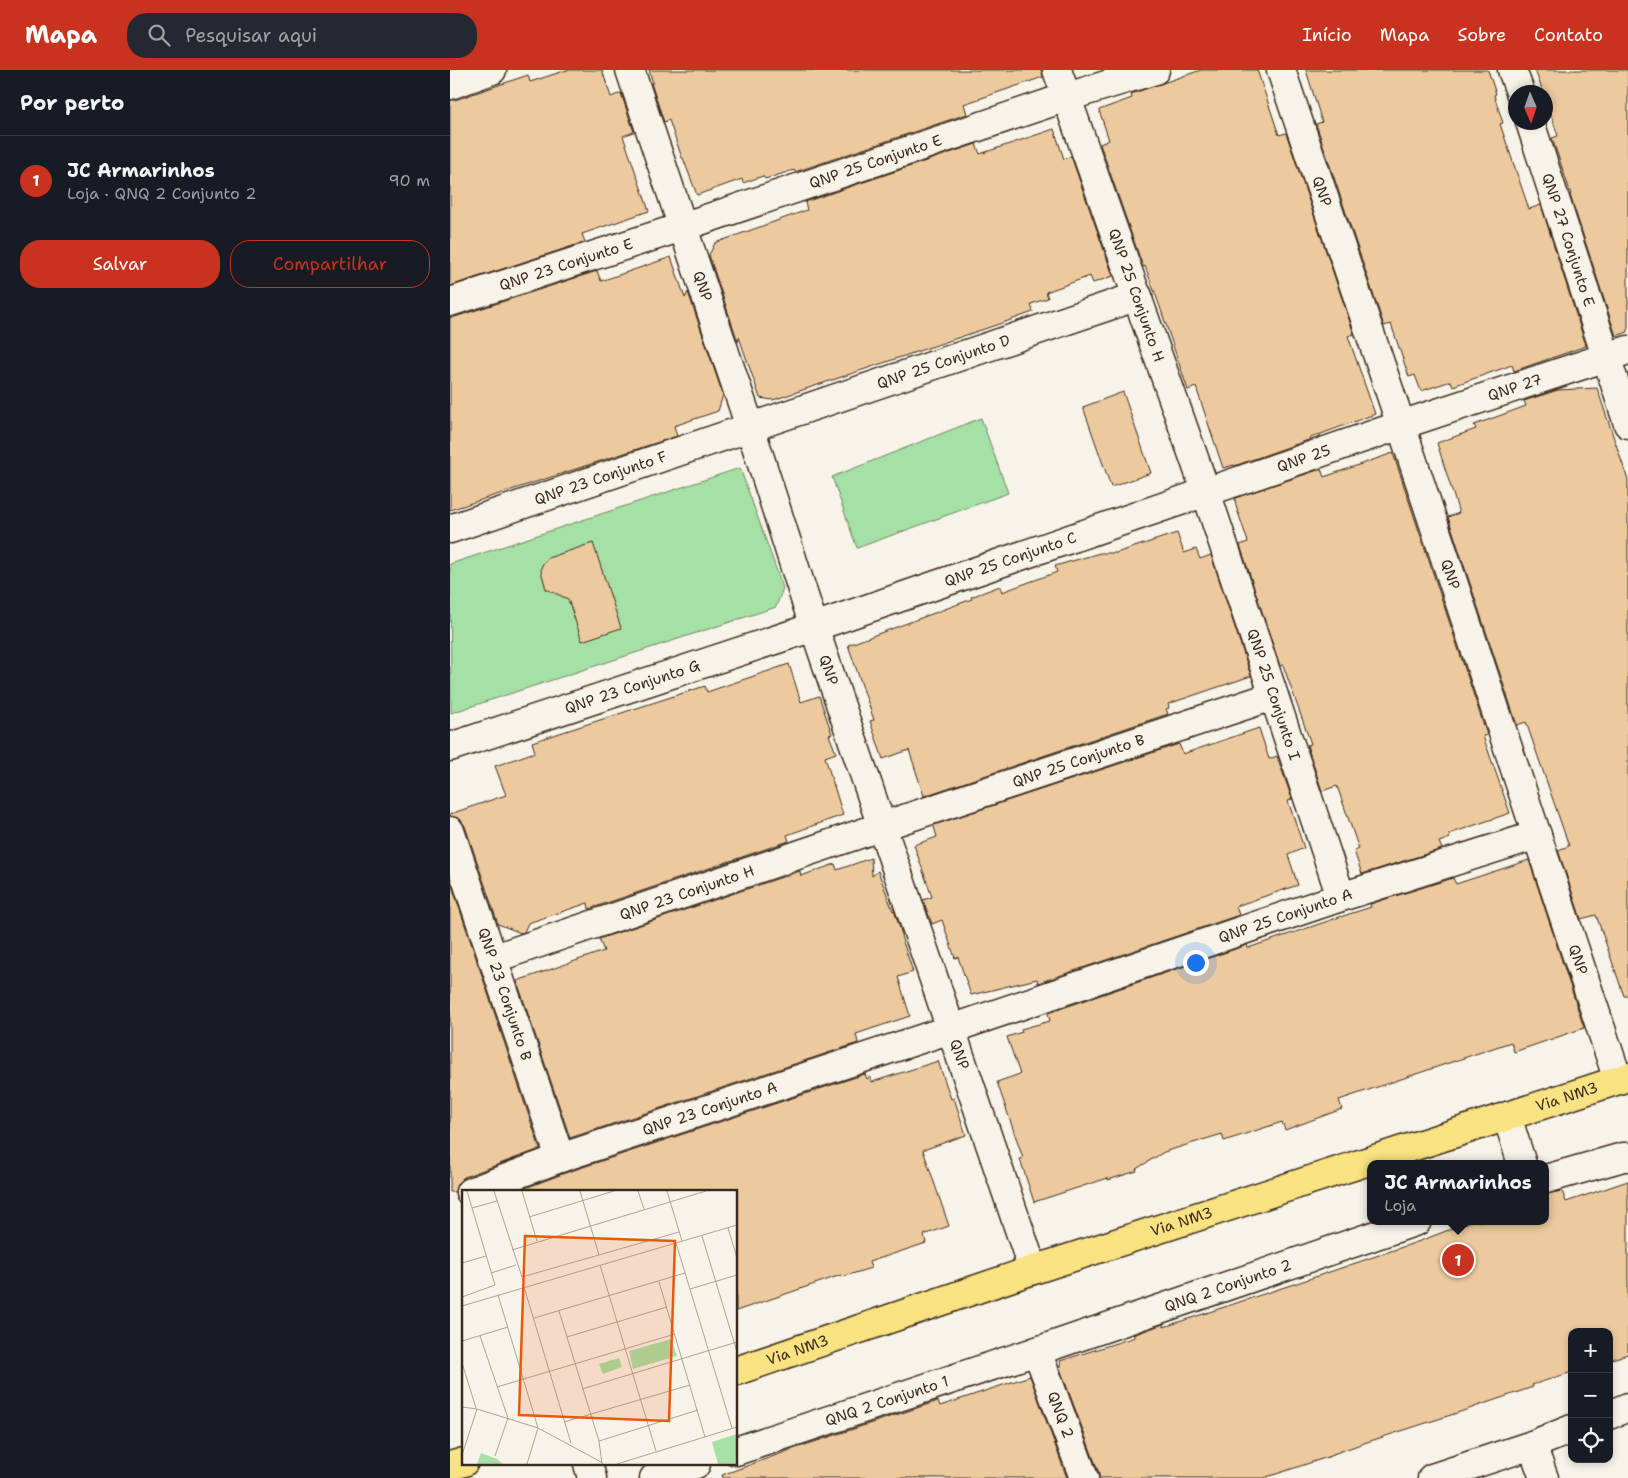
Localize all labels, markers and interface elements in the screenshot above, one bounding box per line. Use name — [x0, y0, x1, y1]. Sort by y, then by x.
search box — [127, 13, 477, 58]
text: Mapa — [25, 19, 97, 51]
icon: search — [145, 21, 173, 49]
text: Pesquisar aqui — [185, 23, 317, 48]
text: Início — [1302, 23, 1352, 47]
text: Mapa — [1380, 23, 1429, 47]
text: Sobre — [1457, 23, 1506, 47]
text: Contato — [1534, 23, 1603, 47]
north arrow — [1508, 85, 1553, 130]
text: Por perto — [20, 89, 124, 117]
street label: QNP 25 Conjunto E — [806, 130, 944, 193]
text: JC Armarinhos — [67, 158, 215, 183]
text: 1 — [32, 170, 40, 191]
text: 90 m — [389, 170, 430, 191]
street label: QNP 27 Conjunto E — [1537, 171, 1599, 309]
street label: QNP — [1308, 173, 1336, 209]
text: Loja · QNQ 2 Conjunto 2 — [67, 183, 256, 204]
street label: QNP 25 Conjunto H — [1104, 226, 1169, 365]
street label: QNP 23 Conjunto E — [497, 233, 636, 295]
button: Salvar — [20, 240, 220, 288]
button: Compartilhar — [230, 240, 430, 288]
street label: QNP — [688, 268, 717, 304]
street label: QNP 25 Conjunto D — [874, 330, 1013, 394]
street label: QNP 27 — [1485, 369, 1545, 406]
street label: QNP 25 — [1274, 440, 1333, 477]
street label: QNP 23 Conjunto F — [532, 446, 670, 510]
street label: QNP 25 Conjunto C — [942, 527, 1079, 591]
street label: QNP — [1436, 556, 1465, 592]
street label: QNP 25 Conjunto I — [1242, 626, 1305, 763]
street label: QNP — [814, 652, 843, 688]
street label: QNP 23 Conjunto G — [562, 655, 703, 719]
street label: QNP 25 Conjunto B — [1010, 729, 1147, 792]
street label: QNP 23 Conjunto H — [617, 860, 757, 925]
street label: QNP 25 Conjunto A — [1216, 884, 1355, 948]
street label: QNP 23 Conjunto B — [473, 925, 537, 1063]
street label: QNP — [1564, 942, 1593, 978]
your location — [1183, 950, 1209, 976]
street label: QNP — [945, 1036, 974, 1072]
street label: QNP 23 Conjunto A — [640, 1077, 780, 1140]
street label: Via NM3 — [1533, 1077, 1601, 1116]
popup — [1367, 1160, 1549, 1225]
text: JC Armarinhos — [1384, 1170, 1532, 1195]
inset map — [462, 1190, 738, 1466]
text: Loja — [1384, 1195, 1416, 1216]
street label: Via NM3 — [1148, 1202, 1215, 1241]
pin: 1 — [1442, 1241, 1474, 1279]
street label: QNQ 2 Conjunto 2 — [1162, 1255, 1294, 1317]
map controls — [1568, 1328, 1613, 1463]
button: + — [1568, 1328, 1613, 1373]
street label: Via NM3 — [764, 1330, 831, 1370]
street label: QNQ 2 Conjunto 1 — [823, 1371, 951, 1431]
button: − — [1568, 1373, 1613, 1418]
street label: QNQ 2 — [1043, 1389, 1078, 1441]
button: locate — [1568, 1418, 1613, 1463]

